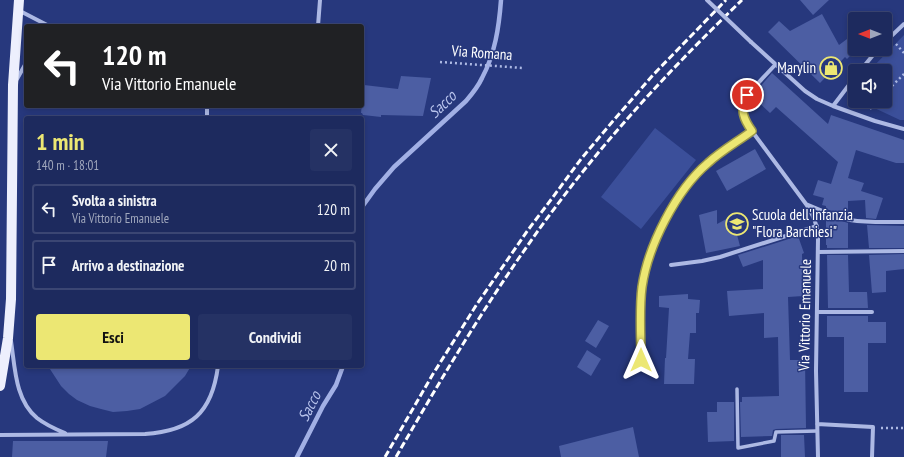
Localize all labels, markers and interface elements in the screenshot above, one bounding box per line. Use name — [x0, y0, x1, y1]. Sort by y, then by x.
north arrow — [848, 12, 892, 56]
map controls — [848, 12, 892, 108]
text: 120 m — [102, 36, 166, 73]
icon: left — [36, 40, 88, 92]
street label: Via Romana — [450, 41, 513, 64]
shop icon: Marylin — [818, 55, 844, 81]
place label: Marylin — [777, 58, 816, 77]
button: sound — [848, 64, 892, 108]
text: Via Vittorio Emanuele — [102, 72, 236, 95]
pin — [730, 78, 764, 112]
icon: arrive — [736, 84, 758, 106]
water label: Sacco — [424, 85, 461, 122]
text: 1 min — [36, 126, 84, 157]
button: close — [310, 129, 352, 171]
text: 140 m · 18:01 — [36, 157, 99, 174]
text: Svolta a sinistra — [72, 191, 157, 210]
icon: left — [38, 198, 60, 220]
text: 120 m — [317, 200, 350, 219]
place label: Scuola dell'Infanzia "Flora Barchiesi" — [752, 205, 853, 241]
text: Via Vittorio Emanuele — [72, 210, 169, 227]
school or university icon: Scuola dell'Infanzia "Flora Barchiesi" — [724, 211, 750, 237]
icon: arrive — [38, 254, 60, 276]
text: Arrivo a destinazione — [72, 256, 185, 275]
text: 20 m — [324, 256, 350, 275]
street label: Via Vittorio Emanuele — [794, 259, 815, 372]
button: Esci — [36, 314, 190, 360]
button: Condividi — [198, 314, 352, 360]
position arrow — [620, 339, 662, 381]
water label: Sacco — [293, 387, 325, 424]

